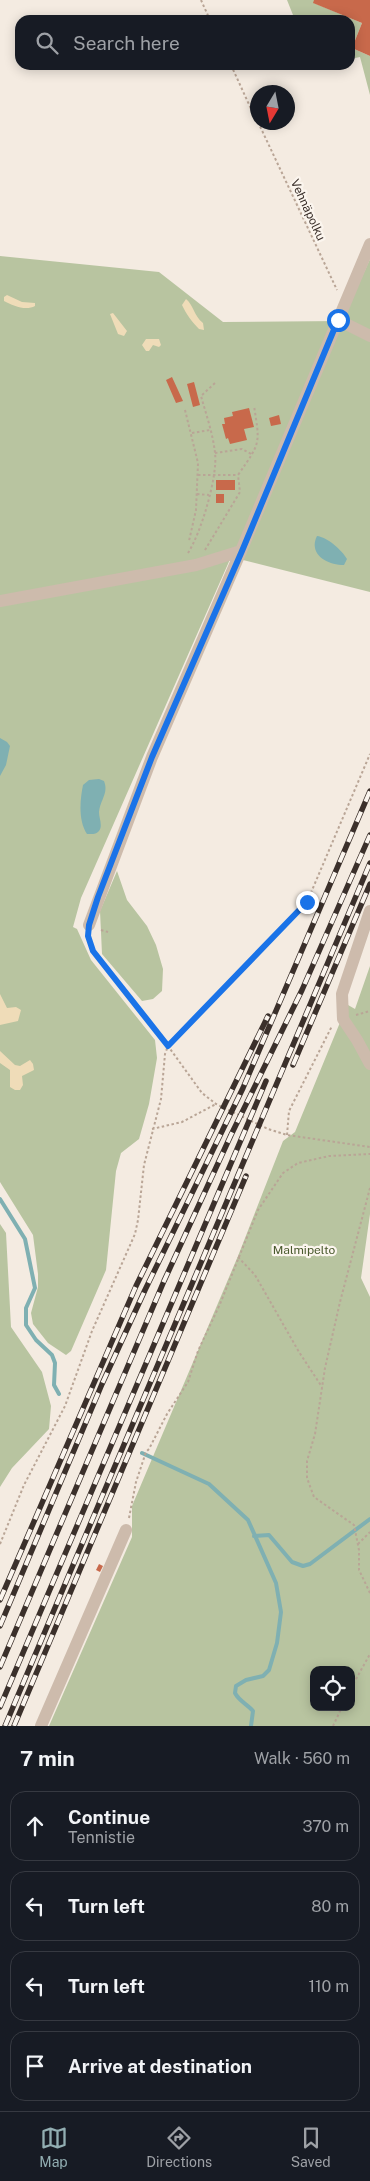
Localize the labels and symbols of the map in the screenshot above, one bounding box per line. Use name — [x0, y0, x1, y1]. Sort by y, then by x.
north arrow — [250, 85, 295, 130]
street label: Vehnäpolku — [288, 177, 328, 243]
route start — [327, 309, 350, 332]
route end — [296, 891, 319, 914]
park label: Malmipelto — [273, 1243, 336, 1257]

